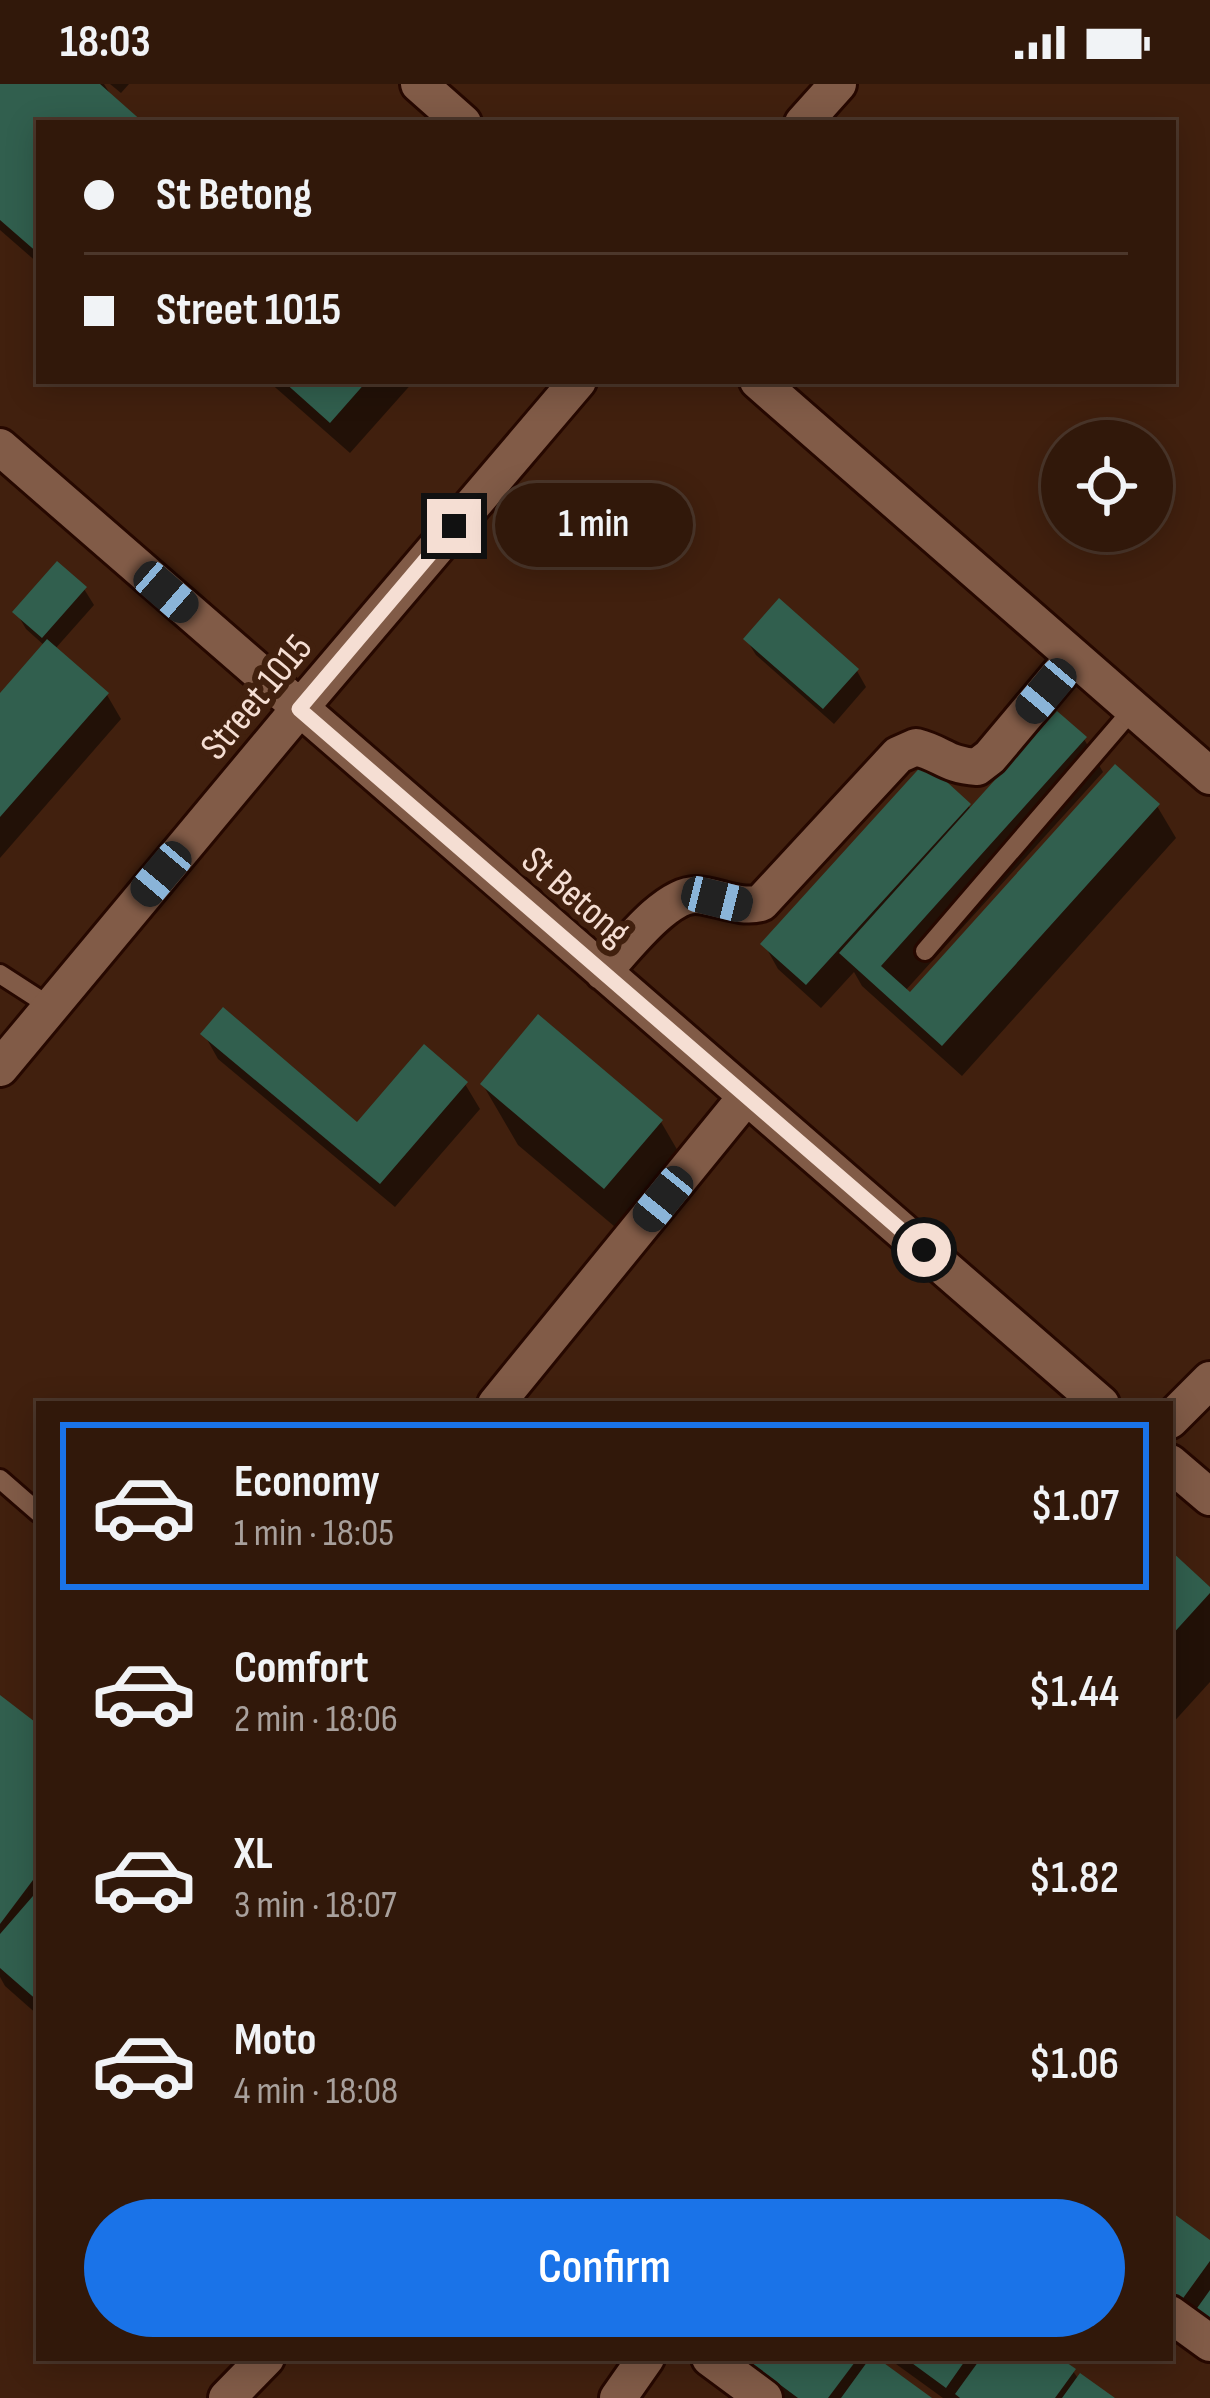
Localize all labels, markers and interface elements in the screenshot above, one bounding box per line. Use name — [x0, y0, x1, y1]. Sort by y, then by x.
text: 18:03 — [60, 15, 151, 70]
text: St Betong — [156, 168, 312, 223]
text: Street 1015 — [156, 283, 341, 338]
map controls — [1041, 420, 1173, 552]
button: locate — [1041, 420, 1173, 552]
callout: 1 min — [496, 484, 694, 568]
route end — [427, 499, 481, 553]
text: 1 min — [559, 501, 629, 548]
car — [127, 555, 205, 629]
street label: Street 1015 — [191, 625, 323, 770]
car — [1009, 652, 1083, 730]
car — [124, 835, 198, 913]
street label: St Betong — [512, 837, 639, 957]
car — [678, 873, 756, 925]
car — [626, 1160, 700, 1238]
route start — [897, 1223, 951, 1277]
icon: car — [90, 1452, 198, 1560]
text: Economy — [234, 1455, 380, 1510]
text: $1.07 — [1030, 1479, 1119, 1534]
text: 1 min · 18:05 — [234, 1510, 394, 1557]
icon: car — [90, 1638, 198, 1746]
text: Comfort — [234, 1641, 369, 1696]
text: $1.44 — [1028, 1665, 1119, 1720]
text: 2 min · 18:06 — [234, 1696, 398, 1743]
icon: car — [90, 1824, 198, 1932]
text: XL — [234, 1827, 273, 1882]
text: $1.82 — [1029, 1851, 1119, 1906]
text: 3 min · 18:07 — [234, 1882, 397, 1929]
icon: car — [90, 2010, 198, 2118]
text: Moto — [234, 2013, 316, 2068]
text: $1.06 — [1028, 2037, 1119, 2092]
text: 4 min · 18:08 — [234, 2068, 398, 2115]
button: Confirm — [84, 2199, 1125, 2337]

